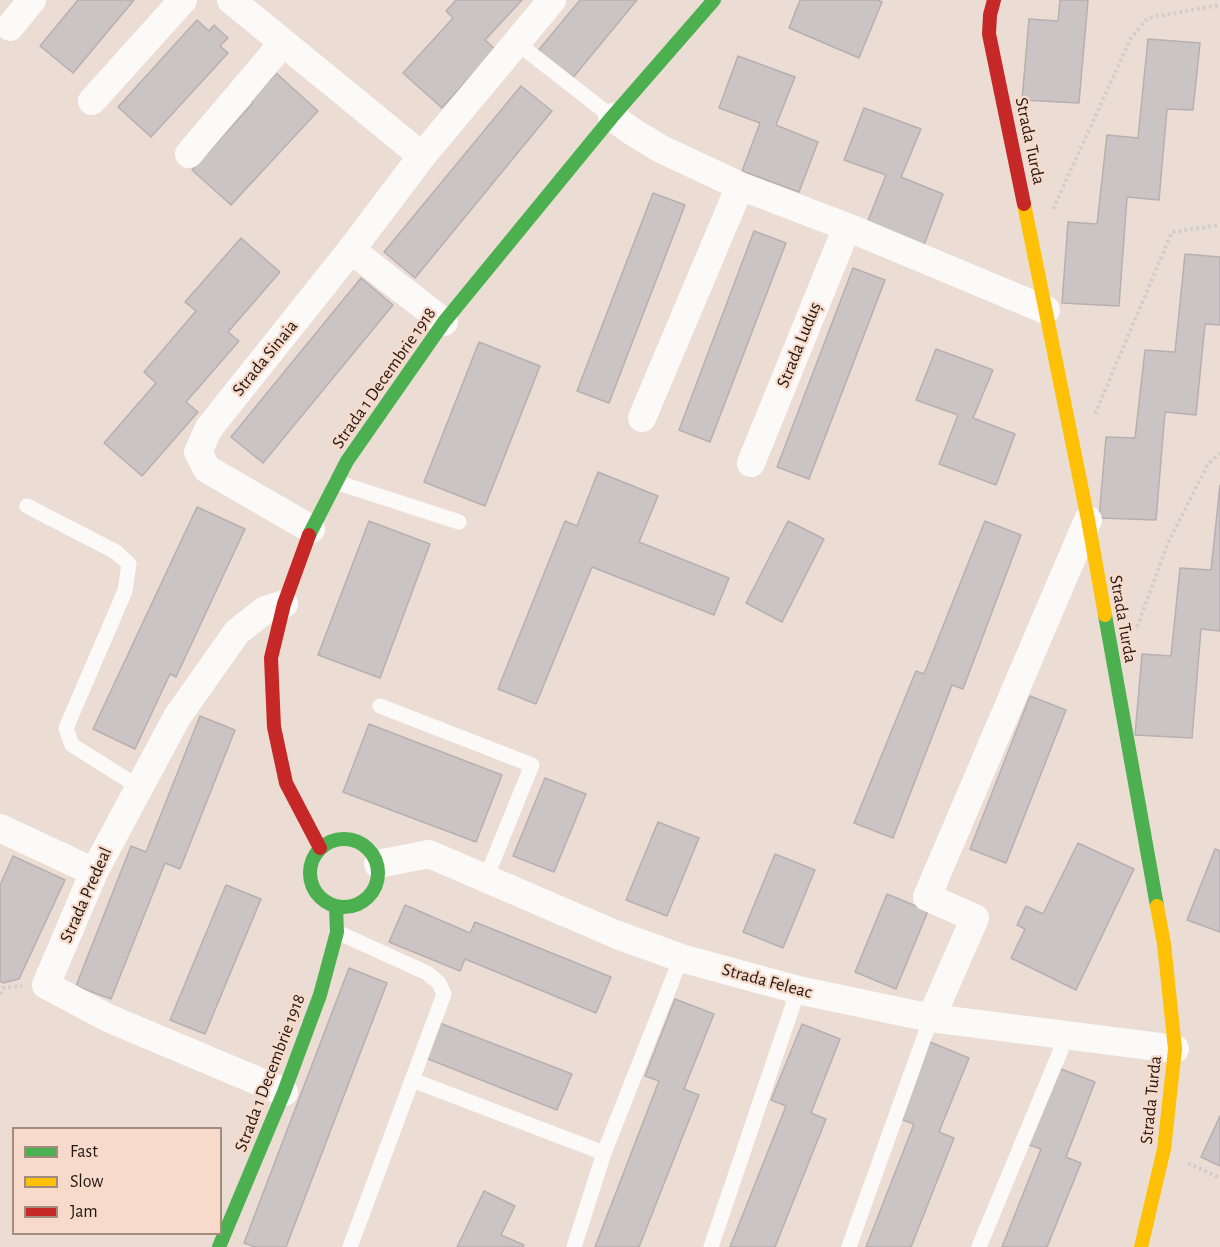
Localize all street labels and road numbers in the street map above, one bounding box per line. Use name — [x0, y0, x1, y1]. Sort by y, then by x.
street label: Strada Turda — [1010, 95, 1050, 187]
street label: Strada Luduș — [772, 299, 826, 391]
street label: Strada 1 Decembrie 1918 — [327, 303, 441, 453]
street label: Strada Sinaia — [228, 315, 302, 401]
street label: Strada Turda — [1105, 573, 1141, 665]
street label: Strada Predeal — [55, 844, 117, 946]
street label: Strada Feleac — [720, 959, 814, 1003]
street label: Strada 1 Decembrie 1918 — [230, 991, 310, 1155]
street label: Strada Turda — [1136, 1055, 1166, 1145]

